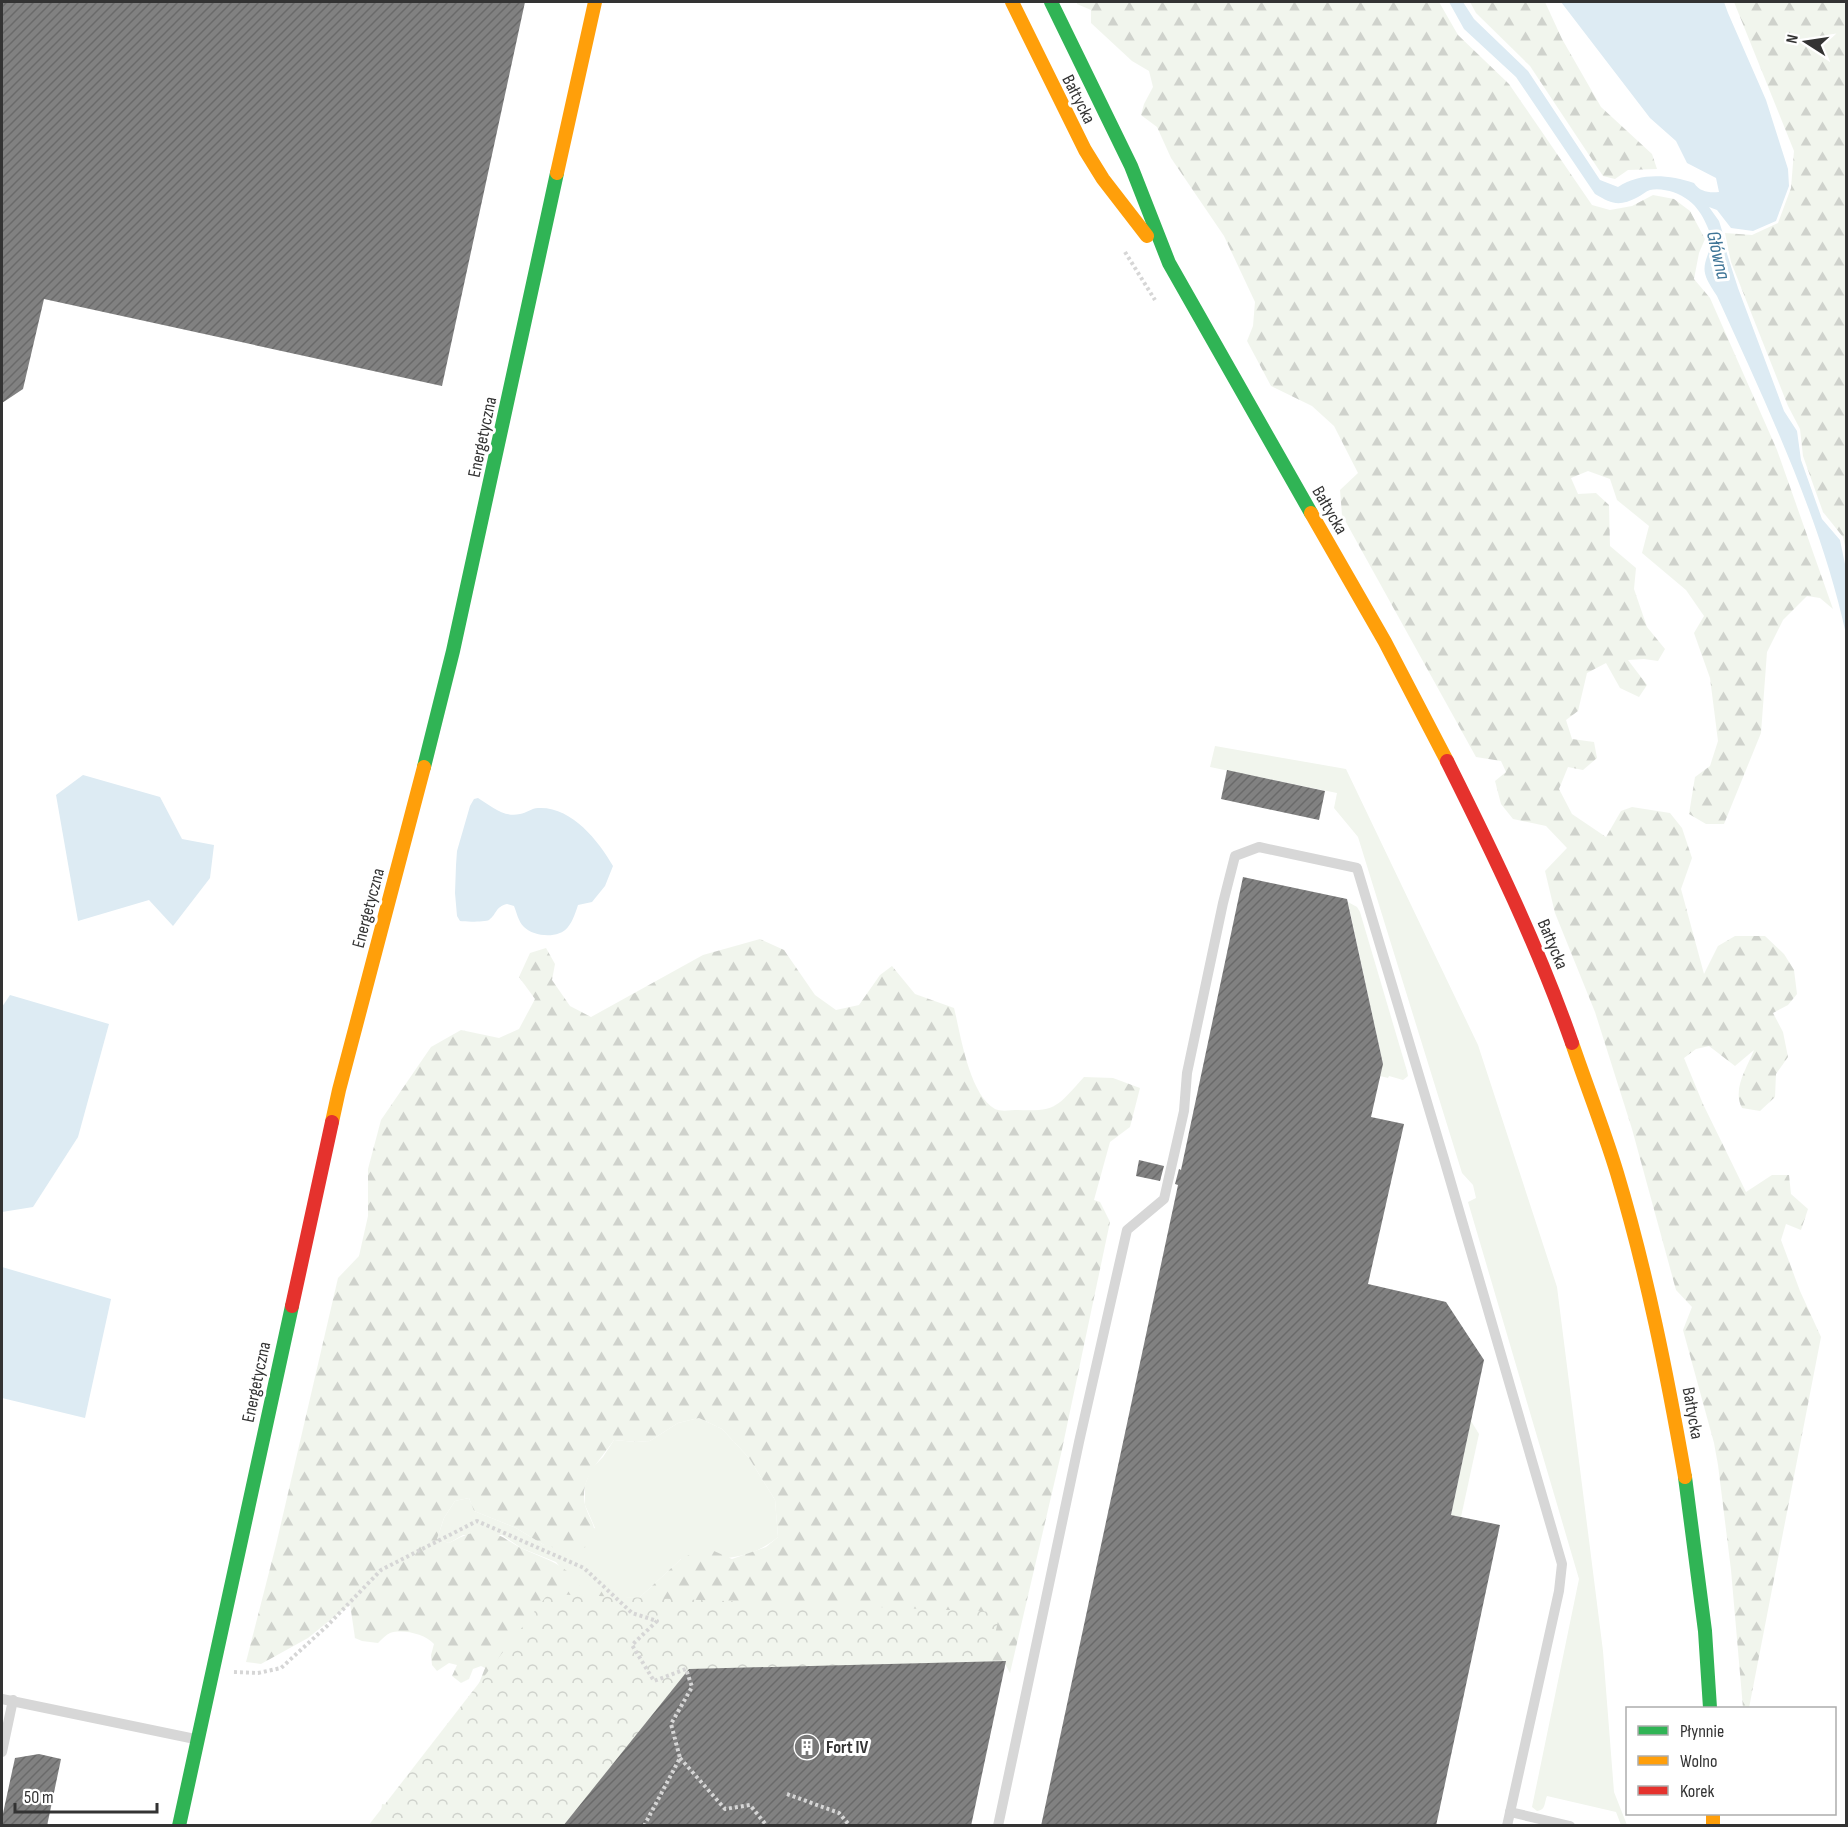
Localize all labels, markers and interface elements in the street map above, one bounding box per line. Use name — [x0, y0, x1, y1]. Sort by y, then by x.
north arrow — [1776, 12, 1836, 72]
text: N — [1783, 33, 1803, 45]
street label: Bałtycka — [1057, 71, 1100, 127]
water label: Główna — [1701, 229, 1735, 282]
street label: Energetyczna — [464, 395, 501, 479]
street label: Bałtycka — [1307, 482, 1352, 538]
street label: Energetyczna — [348, 866, 389, 950]
street label: Bałtycka — [1533, 916, 1572, 972]
street label: Energetyczna — [238, 1340, 275, 1424]
street label: Bałtycka — [1678, 1386, 1707, 1441]
legend — [1626, 1707, 1836, 1815]
text: Płynnie — [1680, 1721, 1724, 1742]
building icon: Fort IV — [792, 1732, 822, 1762]
place label: Fort IV — [826, 1737, 869, 1758]
text: Wolno — [1680, 1751, 1717, 1772]
scale bar — [15, 1776, 158, 1814]
text: Korek — [1680, 1781, 1714, 1802]
text: 50 m — [24, 1787, 54, 1808]

